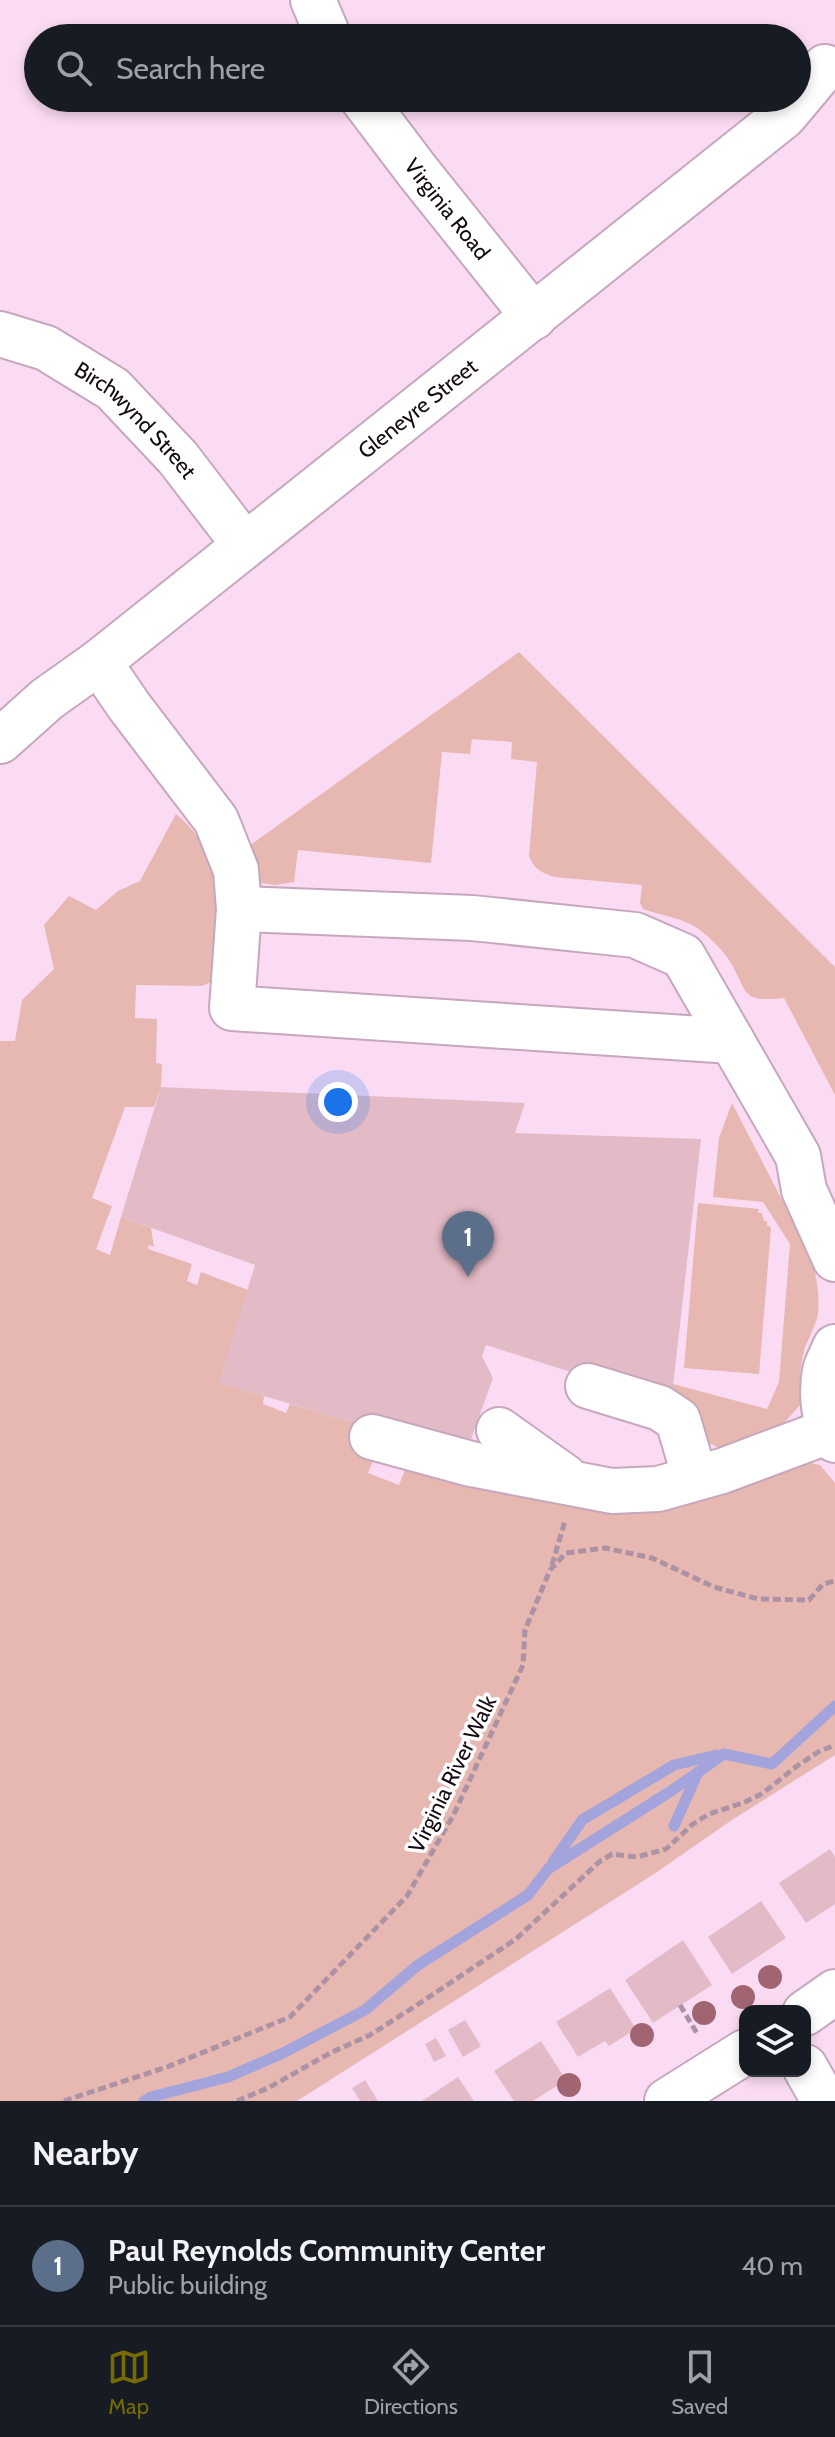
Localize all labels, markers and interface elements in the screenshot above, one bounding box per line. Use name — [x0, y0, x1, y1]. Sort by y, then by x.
search box — [24, 24, 811, 112]
icon: search — [52, 46, 96, 90]
text: Search here — [116, 50, 265, 87]
street label: Virginia Road — [398, 153, 496, 265]
street label: Gleneyre Street — [353, 352, 483, 464]
street label: Birchwynd Street — [70, 356, 202, 485]
your location — [318, 1082, 358, 1122]
pin: 1 — [442, 1211, 494, 1277]
street label: Virginia River Walk — [403, 1691, 502, 1857]
map controls — [739, 2005, 811, 2077]
button: layers — [739, 2005, 811, 2077]
text: Nearby — [32, 2132, 139, 2174]
text: Paul Reynolds Community Center — [108, 2232, 545, 2269]
text: 1 — [53, 2250, 63, 2282]
text: 40 m — [741, 2250, 803, 2282]
text: Public building — [108, 2269, 267, 2301]
tab: Map — [107, 2345, 151, 2420]
tab: Directions — [364, 2345, 458, 2420]
tab: Saved — [671, 2345, 728, 2420]

